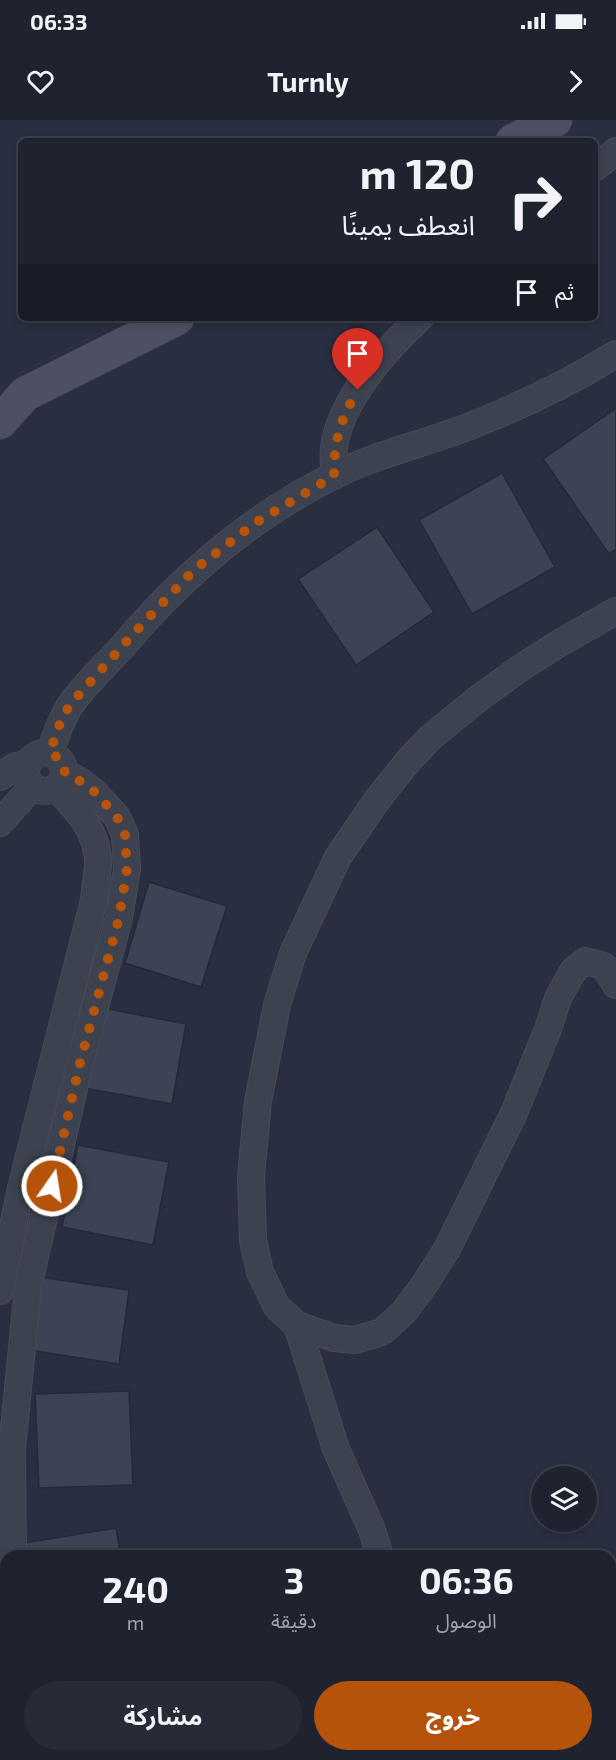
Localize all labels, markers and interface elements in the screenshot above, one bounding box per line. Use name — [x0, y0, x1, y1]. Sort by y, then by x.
text: 06:33 — [30, 8, 87, 34]
icon: heart — [24, 65, 57, 98]
text: Turnly — [267, 65, 349, 97]
icon: forward — [559, 65, 592, 98]
text: 120 m — [360, 147, 475, 197]
icon: right — [496, 162, 574, 240]
text: انعطف يمينًا — [342, 208, 475, 240]
icon: arrive — [510, 276, 543, 309]
text: ثم — [555, 278, 574, 304]
pin — [332, 328, 383, 390]
icon: arrive — [341, 337, 374, 370]
position arrow — [20, 1154, 84, 1218]
map controls — [531, 1466, 597, 1532]
button: layers — [531, 1466, 597, 1532]
text: 3 — [284, 1558, 304, 1601]
text: 06:36 — [419, 1558, 514, 1601]
text: 240 — [102, 1567, 169, 1610]
text: دقيقة — [271, 1608, 317, 1632]
text: الوصول — [436, 1608, 497, 1632]
text: m — [127, 1610, 144, 1634]
button: مشاركة — [24, 1681, 302, 1750]
button: خروج — [314, 1681, 592, 1750]

